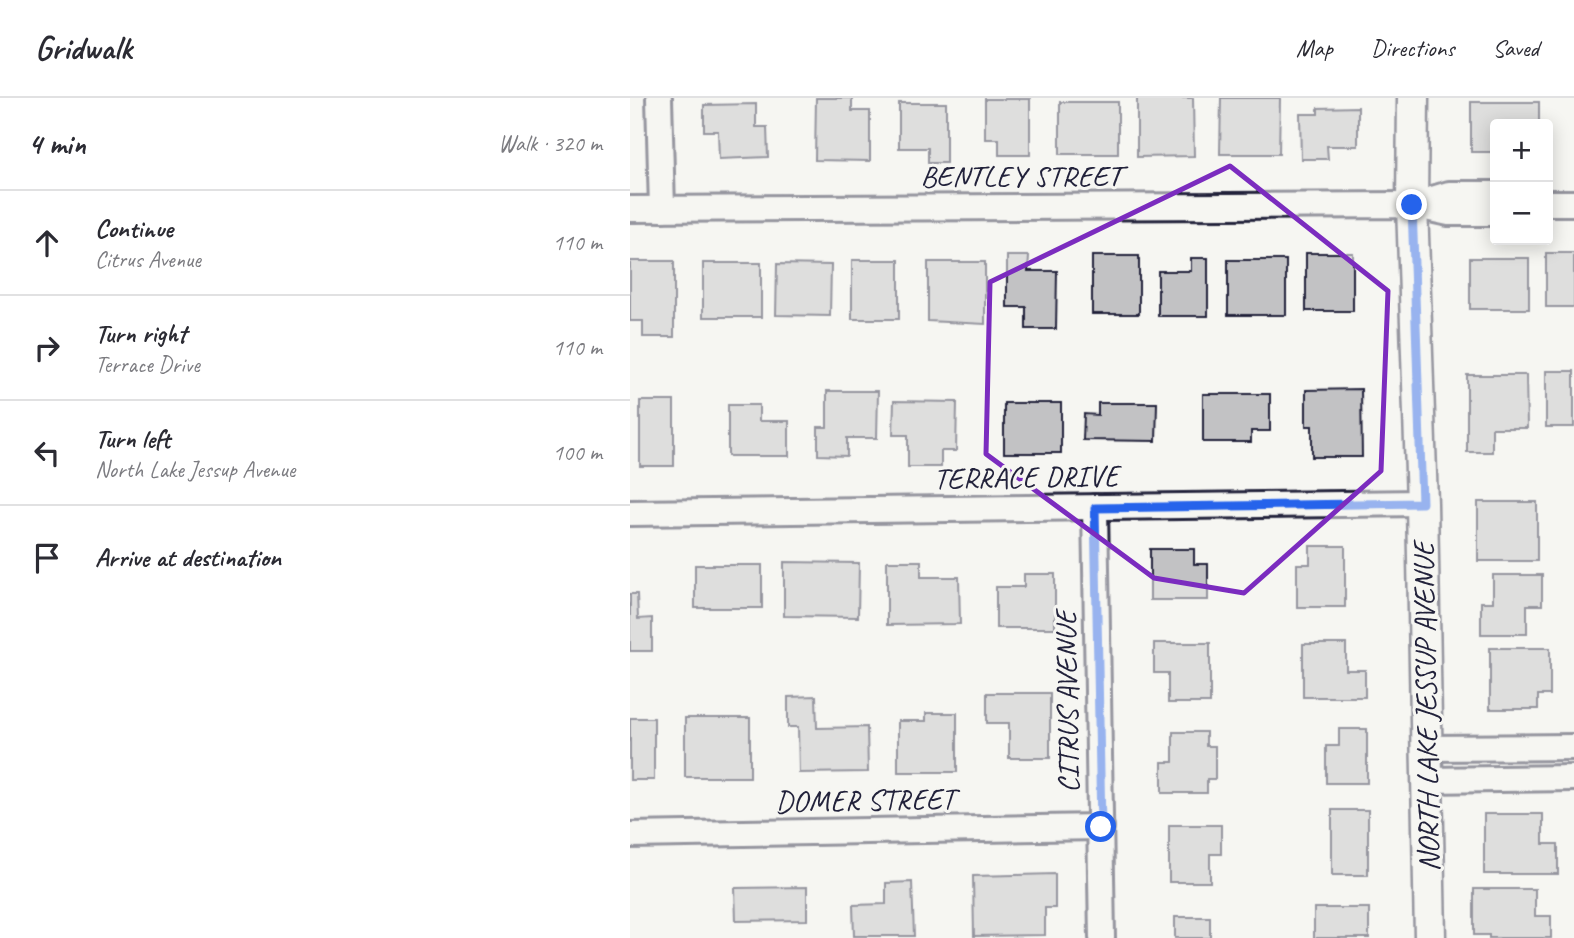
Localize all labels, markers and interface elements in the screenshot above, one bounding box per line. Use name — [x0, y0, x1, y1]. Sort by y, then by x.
text: Gridwalk — [35, 27, 132, 69]
text: Map — [1296, 33, 1333, 63]
text: Directions — [1371, 33, 1454, 63]
text: Saved — [1492, 33, 1539, 63]
map controls — [1490, 119, 1553, 245]
button: + — [1490, 119, 1553, 182]
text: 4 min — [28, 125, 85, 163]
text: Walk · 320 m — [498, 129, 602, 158]
street label: BENTLEY STREET — [921, 157, 1129, 195]
button: − — [1490, 182, 1553, 245]
route end — [1396, 189, 1427, 220]
text: Continue — [95, 212, 173, 245]
icon: ahead — [28, 224, 66, 262]
text: 110 m — [553, 228, 602, 257]
text: Citrus Avenue — [95, 245, 201, 274]
text: Turn right — [95, 317, 186, 350]
icon: right — [28, 329, 66, 367]
text: 110 m — [553, 333, 602, 362]
text: Terrace Drive — [95, 350, 200, 379]
text: Turn left — [95, 422, 170, 455]
icon: left — [28, 434, 66, 472]
text: 100 m — [553, 438, 602, 467]
text: North Lake Jessup Avenue — [95, 455, 295, 484]
street label: TERRACE DRIVE — [933, 456, 1122, 498]
street label: NORTH LAKE JESSUP AVENUE — [1404, 538, 1448, 872]
icon: arrive — [28, 539, 66, 577]
text: Arrive at destination — [95, 541, 281, 574]
street label: CITRUS AVENUE — [1046, 607, 1088, 793]
street label: DOMER STREET — [775, 779, 961, 821]
route start — [1085, 811, 1116, 842]

